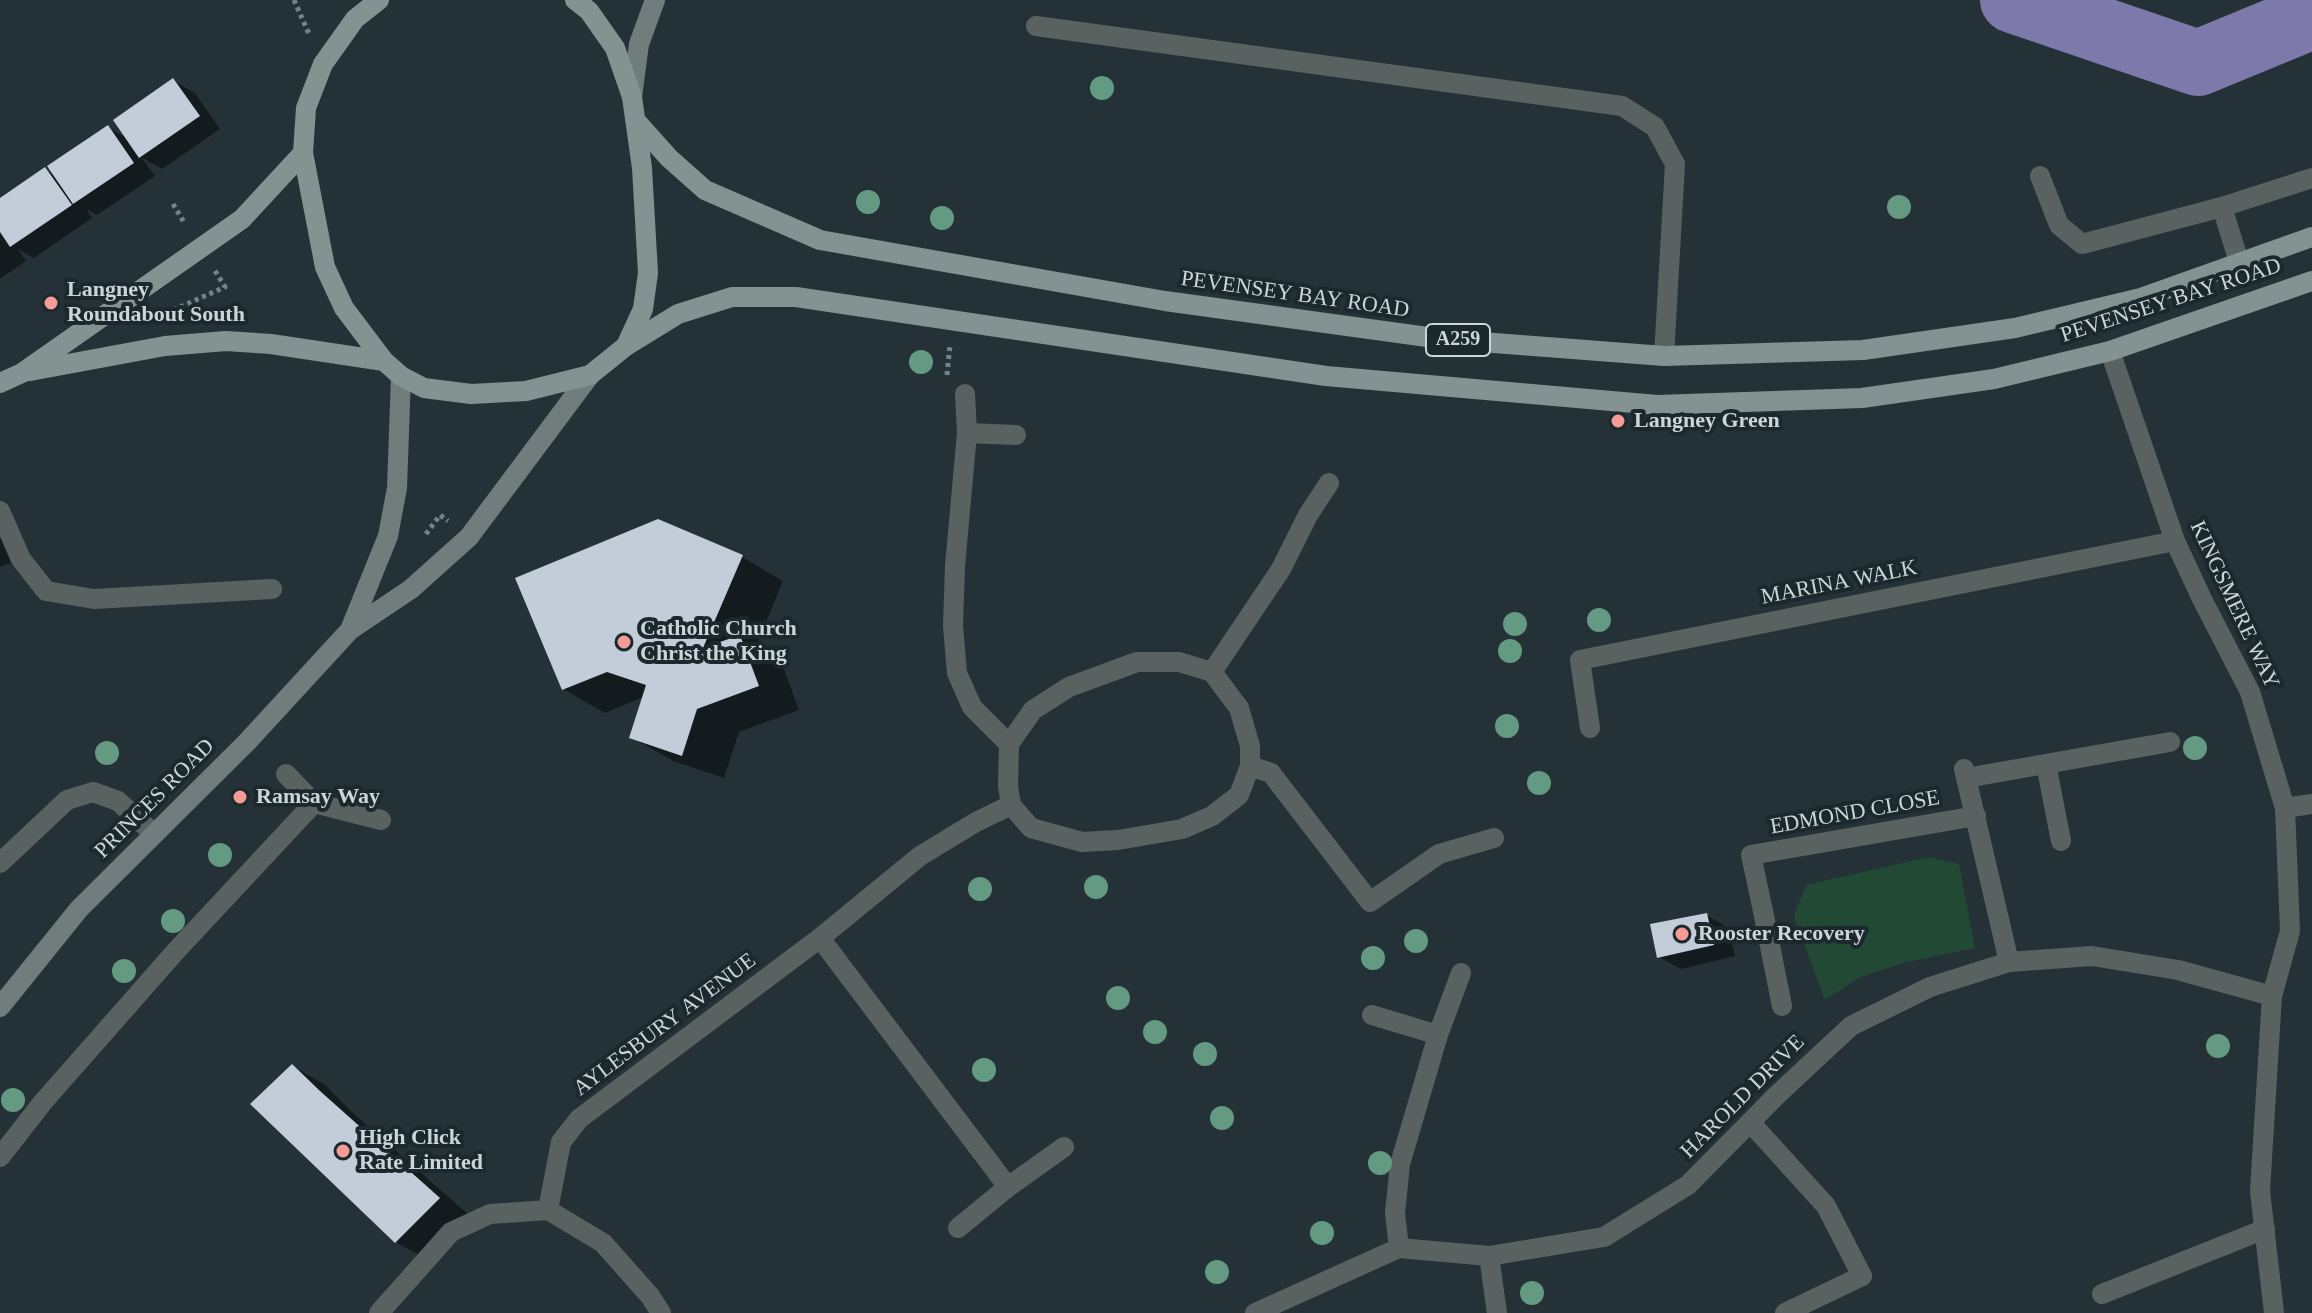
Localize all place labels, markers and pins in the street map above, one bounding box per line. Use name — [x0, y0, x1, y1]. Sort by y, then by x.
place label: Langney Roundabout South — [67, 277, 245, 328]
marker: Langney Roundabout South — [42, 294, 60, 312]
place label: Langney Green — [1634, 408, 1780, 434]
marker: Langney Green — [1609, 412, 1627, 430]
place label: Catholic Church Christ the King — [640, 616, 797, 668]
marker: Catholic Church Christ the King — [615, 633, 633, 651]
place label: Ramsay Way — [256, 784, 380, 810]
marker: Ramsay Way — [231, 788, 249, 806]
place label: Rooster Recovery — [1698, 921, 1865, 947]
marker: Rooster Recovery — [1673, 925, 1691, 943]
place label: High Click Rate Limited — [359, 1125, 483, 1176]
marker: High Click Rate Limited — [334, 1142, 352, 1160]

